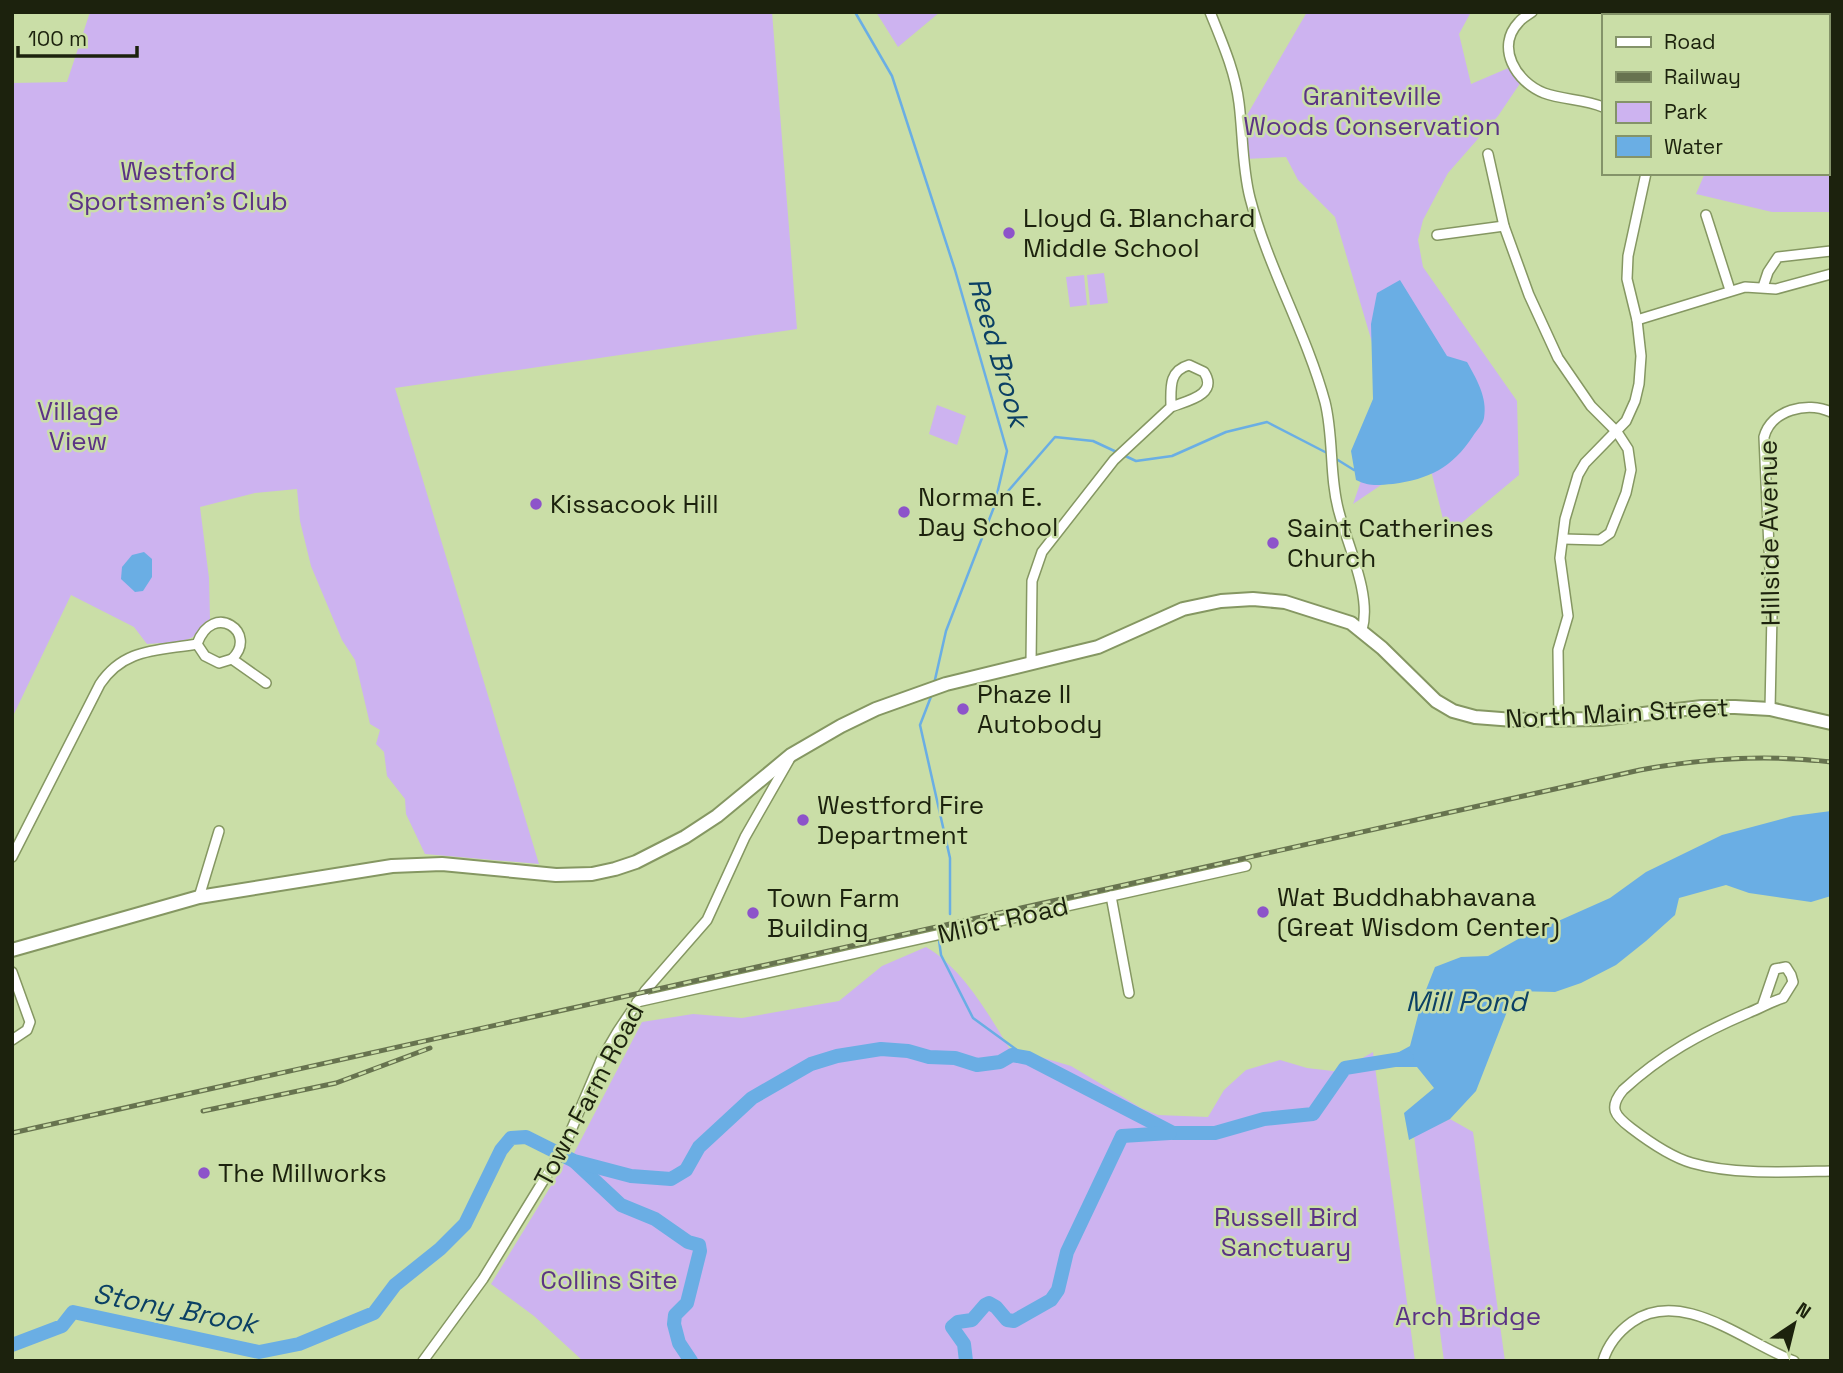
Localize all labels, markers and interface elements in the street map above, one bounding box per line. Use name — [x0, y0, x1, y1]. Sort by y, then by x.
scale bar — [18, 14, 136, 58]
legend — [1602, 14, 1829, 175]
text: 100 m — [28, 25, 87, 52]
text: Road — [1664, 28, 1716, 55]
text: Railway — [1664, 63, 1741, 90]
park label: Graniteville Woods Conservation — [1243, 79, 1501, 143]
text: Park — [1664, 98, 1708, 125]
text: Water — [1664, 133, 1723, 160]
park label: Westford Sportsmen’s Club — [68, 154, 288, 218]
place label: Lloyd G. Blanchard Middle School — [1023, 201, 1256, 265]
marker: Lloyd G. Blanchard Middle School — [1001, 225, 1017, 241]
water label: Reed Brook — [960, 273, 1038, 434]
park label: Village View — [37, 394, 119, 458]
street label: Hillside Avenue — [1750, 439, 1788, 627]
place label: Norman E. Day School — [918, 480, 1058, 544]
place label: Kissacook Hill — [550, 487, 719, 521]
marker: Kissacook Hill — [528, 496, 544, 512]
marker: Norman E. Day School — [896, 504, 912, 520]
place label: Saint Catherines Church — [1287, 511, 1494, 575]
marker: Saint Catherines Church — [1265, 535, 1281, 551]
place label: Phaze II Autobody — [977, 677, 1102, 741]
street label: North Main Street — [1504, 690, 1730, 736]
marker: Phaze II Autobody — [955, 701, 971, 717]
place label: Westford Fire Department — [817, 788, 984, 852]
marker: Westford Fire Department — [795, 812, 811, 828]
place label: Wat Buddhabhavana (Great Wisdom Center) — [1277, 880, 1560, 944]
place label: Town Farm Building — [767, 881, 900, 945]
street label: Milot Road — [934, 888, 1072, 952]
marker: Wat Buddhabhavana (Great Wisdom Center) — [1255, 904, 1271, 920]
marker: Town Farm Building — [745, 905, 761, 921]
water label: Mill Pond — [1406, 983, 1529, 1019]
street label: Town Farm Road — [526, 997, 652, 1193]
place label: The Millworks — [218, 1156, 387, 1190]
marker: The Millworks — [196, 1165, 212, 1181]
park label: Russell Bird Sanctuary — [1214, 1200, 1358, 1264]
park label: Collins Site — [540, 1263, 678, 1297]
water label: Stony Brook — [90, 1274, 263, 1342]
north arrow — [1759, 1289, 1829, 1359]
text: N — [1791, 1297, 1816, 1324]
park label: Arch Bridge — [1395, 1299, 1541, 1333]

